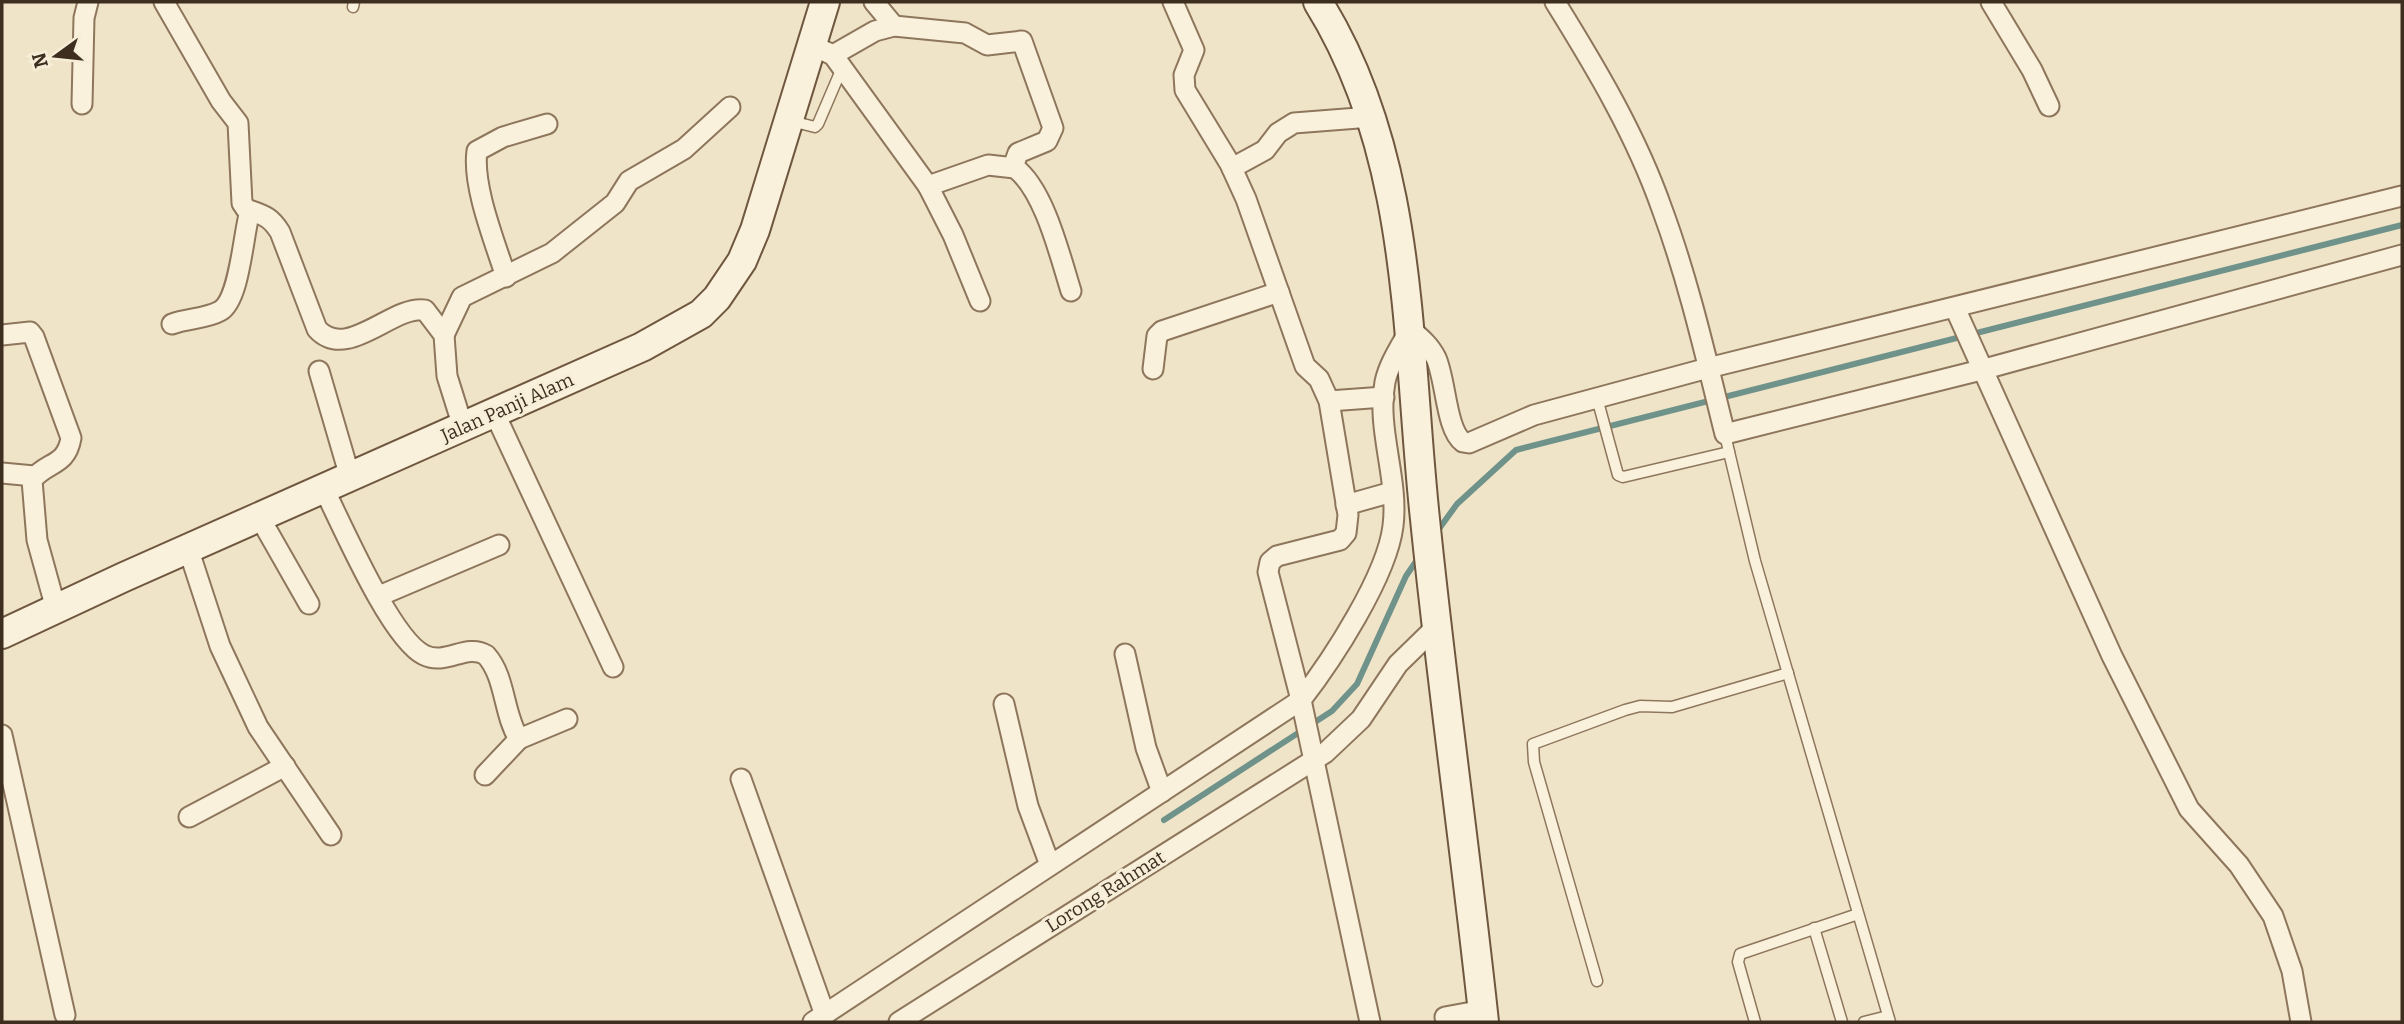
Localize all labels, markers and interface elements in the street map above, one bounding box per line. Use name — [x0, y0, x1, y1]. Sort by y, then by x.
north arrow — [21, 21, 91, 91]
text: N — [27, 50, 53, 70]
street label: Jalan Panji Alam — [437, 368, 577, 447]
street label: Lorong Rahmat — [1041, 845, 1169, 937]

